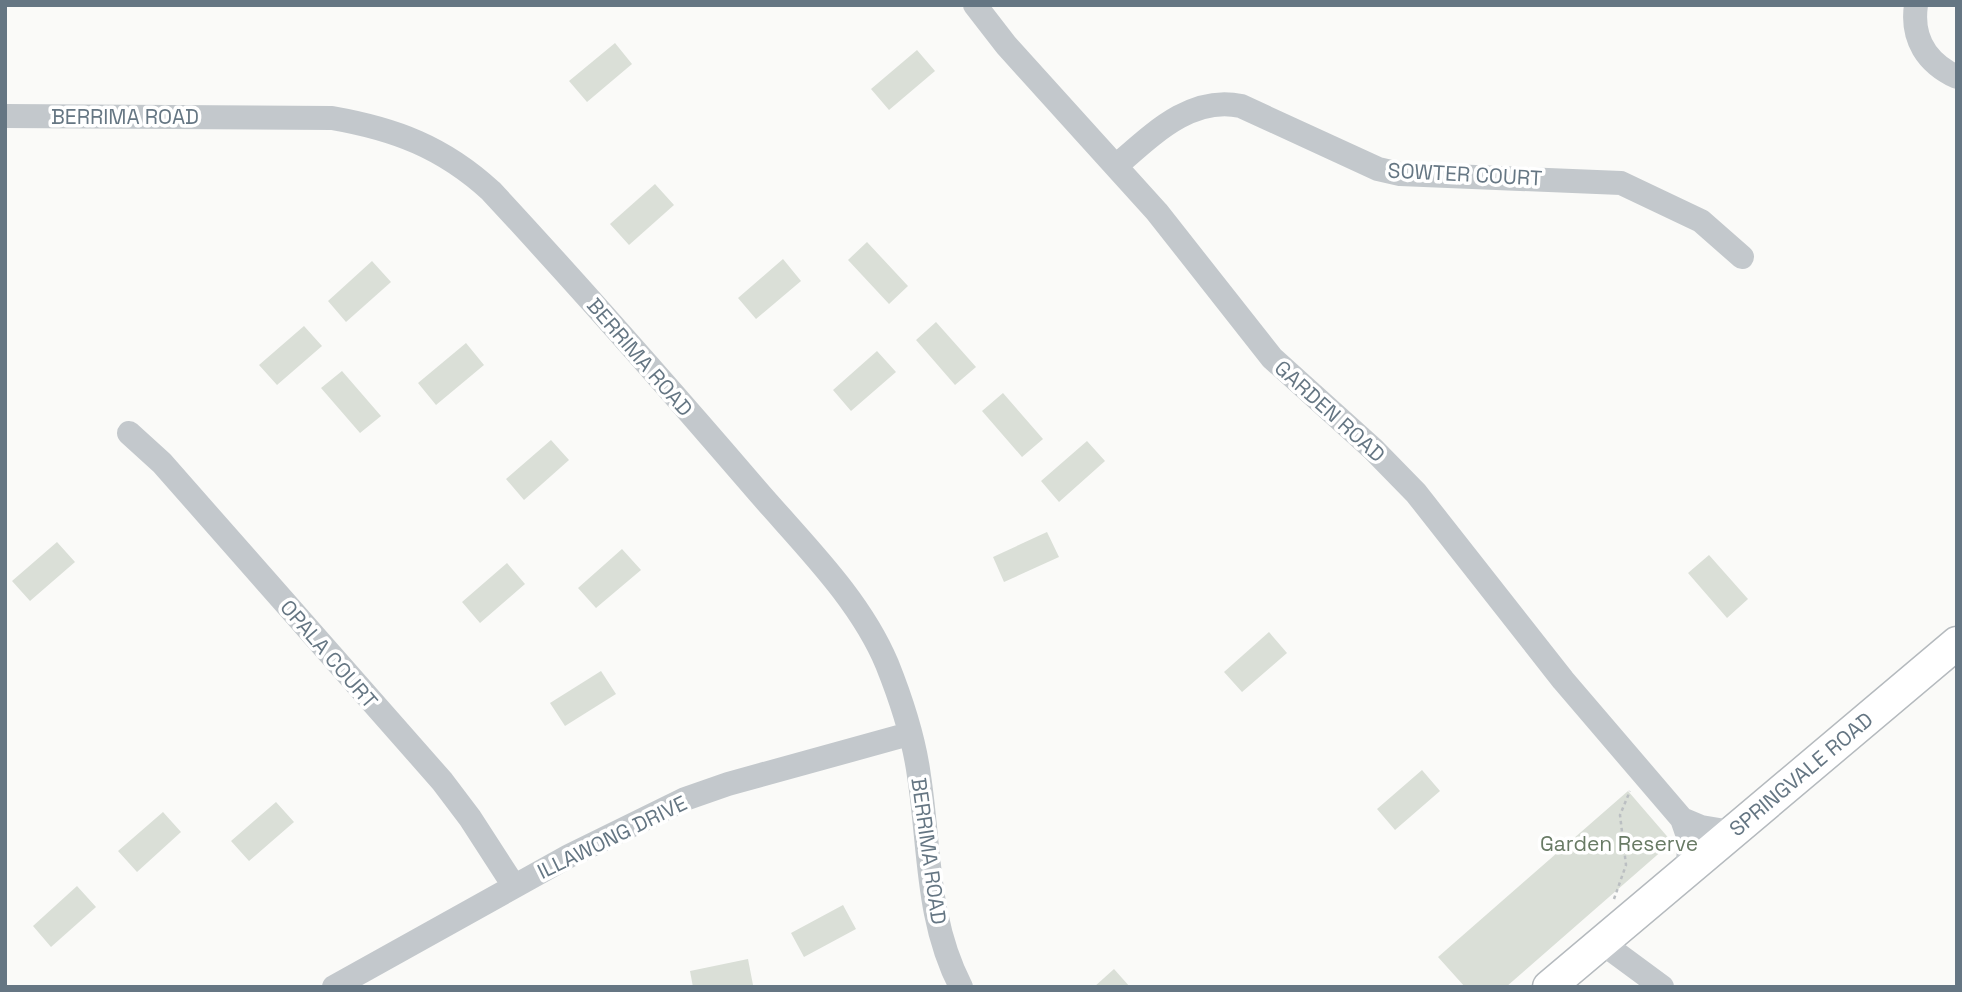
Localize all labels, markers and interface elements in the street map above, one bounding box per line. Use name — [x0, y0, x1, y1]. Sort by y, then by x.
street label: BERRIMA ROAD — [51, 103, 199, 130]
street label: SOWTER COURT — [1387, 156, 1543, 192]
street label: BERRIMA ROAD — [581, 292, 699, 422]
street label: GARDEN ROAD — [1269, 354, 1391, 468]
street label: OPALA COURT — [274, 594, 384, 714]
street label: SPRINGVALE ROAD — [1724, 706, 1878, 842]
street label: BERRIMA ROAD — [905, 776, 953, 926]
street label: ILLAWONG DRIVE — [533, 789, 691, 885]
park label: Garden Reserve — [1540, 830, 1698, 857]

